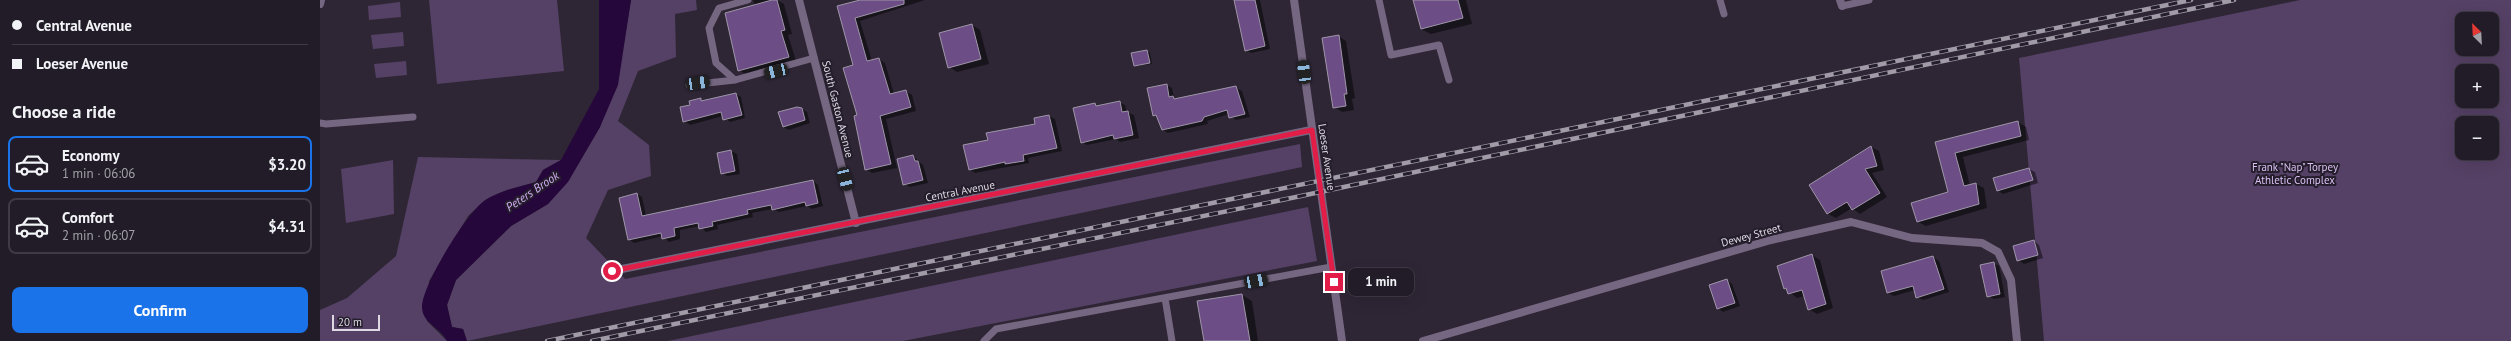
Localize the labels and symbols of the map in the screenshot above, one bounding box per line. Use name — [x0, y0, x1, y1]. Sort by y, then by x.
north arrow — [2455, 12, 2499, 56]
street label: South Gaston Avenue — [819, 59, 857, 159]
car — [1297, 59, 1311, 85]
car — [763, 62, 789, 80]
car — [685, 75, 711, 91]
street label: Loeser Avenue — [1315, 123, 1339, 192]
park label: Frank "Nap" Torpey Athletic Complex — [2252, 160, 2339, 187]
car — [836, 166, 854, 192]
water label: Peters Brook — [502, 167, 562, 214]
street label: Central Avenue — [924, 177, 996, 205]
street label: Dewey Street — [1719, 220, 1783, 250]
route start — [603, 262, 621, 280]
callout: 1 min — [1348, 268, 1414, 296]
car — [1243, 273, 1269, 289]
route end — [1325, 273, 1343, 291]
scale bar — [332, 313, 380, 332]

